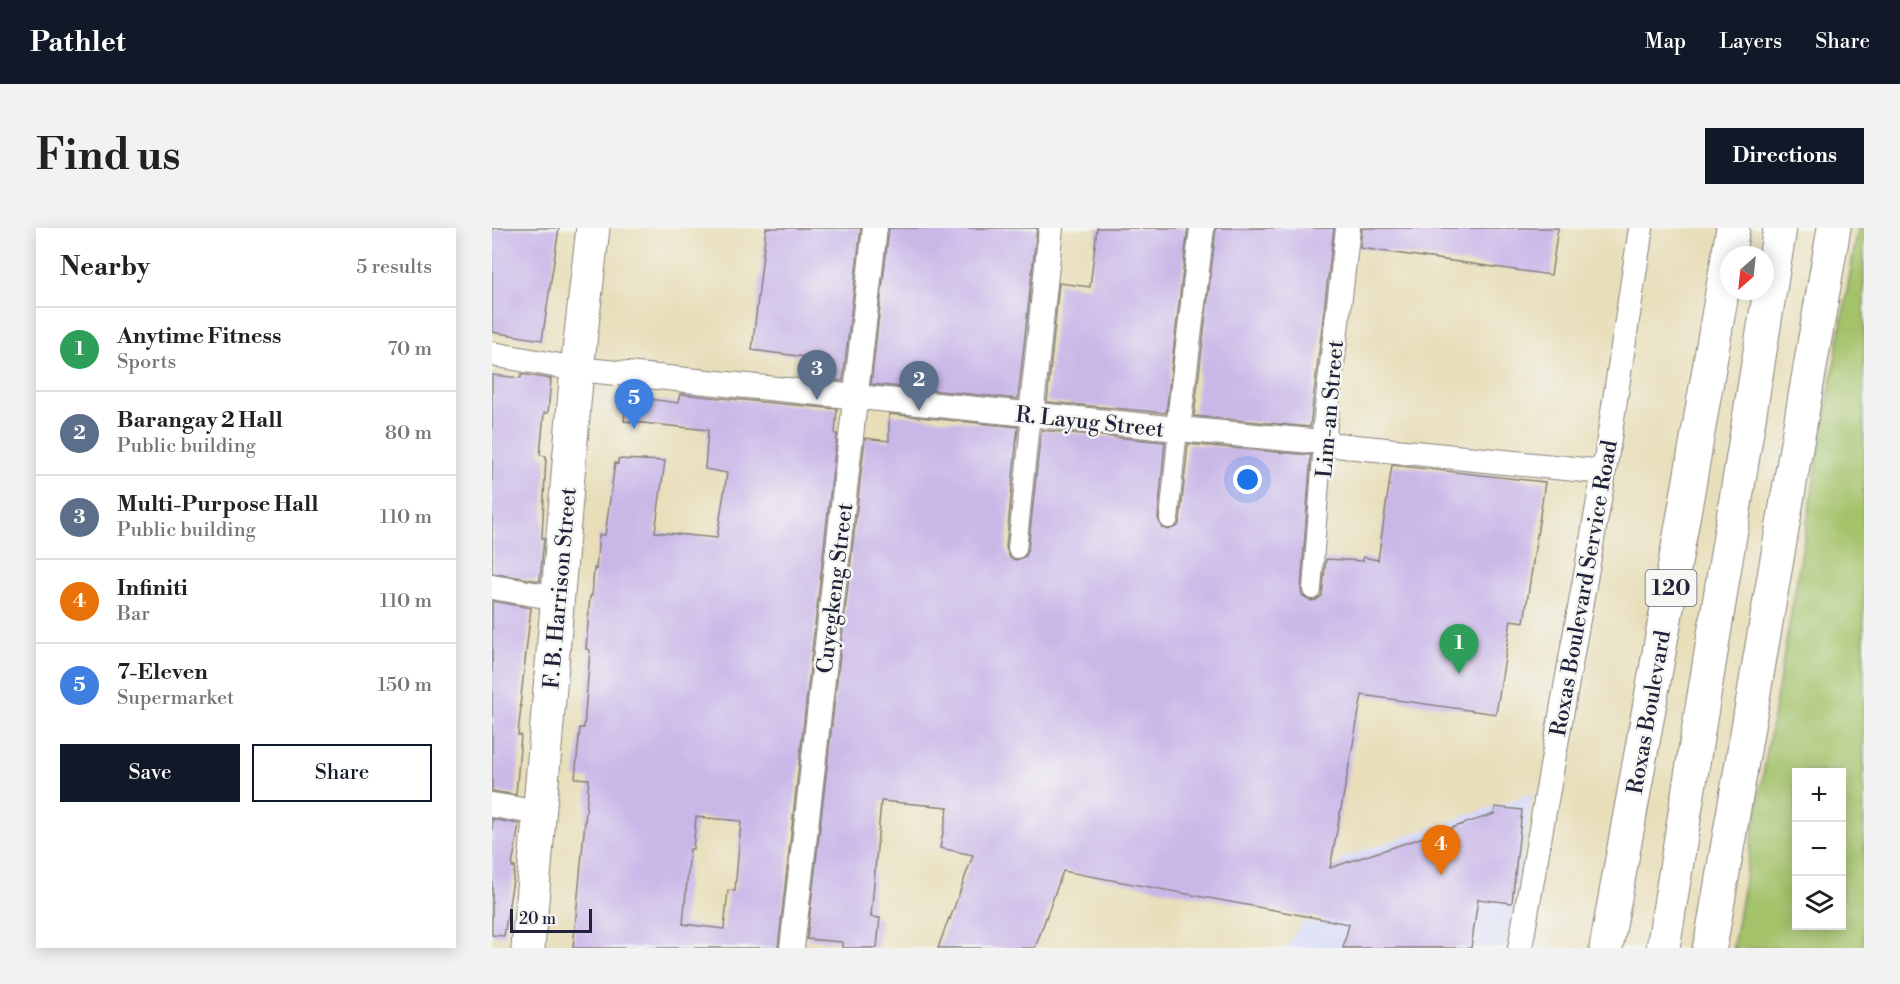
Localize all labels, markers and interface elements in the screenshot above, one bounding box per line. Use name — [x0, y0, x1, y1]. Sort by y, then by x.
text: Pathlet — [30, 25, 126, 60]
text: Map — [1645, 29, 1686, 55]
text: Layers — [1719, 29, 1782, 55]
text: Share — [1815, 29, 1870, 55]
button: Directions — [1705, 128, 1864, 184]
text: Find us — [36, 130, 180, 183]
north arrow — [1720, 246, 1774, 300]
text: Nearby — [60, 251, 150, 283]
text: 5 results — [356, 255, 432, 280]
text: Anytime Fitness — [117, 323, 281, 350]
text: 1 — [75, 337, 84, 362]
text: 70 m — [388, 337, 432, 362]
street label: Lim-an Street — [1311, 339, 1350, 479]
text: Sports — [117, 350, 176, 375]
pin: 3 — [798, 350, 836, 400]
pin: 2 — [900, 362, 938, 411]
pin: 5 — [614, 380, 654, 429]
street label: R. Layug Street — [1014, 401, 1166, 444]
text: Barangay 2 Hall — [117, 407, 283, 434]
text: 2 — [73, 421, 86, 446]
text: 80 m — [385, 421, 432, 446]
text: Public building — [117, 434, 256, 459]
street label: Roxas Boulevard Service Road — [1545, 438, 1624, 738]
your location — [1233, 465, 1262, 494]
street label: F. B. Harrison Street — [538, 486, 583, 690]
text: Multi-Purpose Hall — [117, 491, 319, 518]
street label: Cuyegkeng Street — [812, 501, 859, 675]
text: 3 — [73, 505, 86, 530]
text: 110 m — [380, 505, 432, 530]
text: Public building — [117, 518, 256, 543]
road number: 120 — [1646, 570, 1696, 606]
text: Infiniti — [117, 575, 188, 602]
text: 4 — [73, 589, 86, 614]
text: 110 m — [380, 589, 432, 614]
text: Bar — [117, 602, 150, 627]
pin: 1 — [1440, 624, 1478, 674]
street label: Roxas Boulevard — [1622, 628, 1677, 796]
text: 7-Eleven — [117, 659, 208, 686]
text: 5 — [73, 673, 86, 698]
text: 150 m — [377, 673, 432, 698]
text: Supermarket — [117, 686, 234, 711]
button: Save — [60, 744, 240, 802]
button: Share — [252, 744, 432, 802]
map controls — [1792, 768, 1846, 930]
button: + — [1792, 768, 1846, 822]
button: − — [1792, 822, 1846, 876]
pin: 4 — [1422, 826, 1460, 875]
button: layers — [1792, 876, 1846, 930]
scale bar — [510, 906, 592, 934]
text: 20 m — [519, 909, 556, 929]

